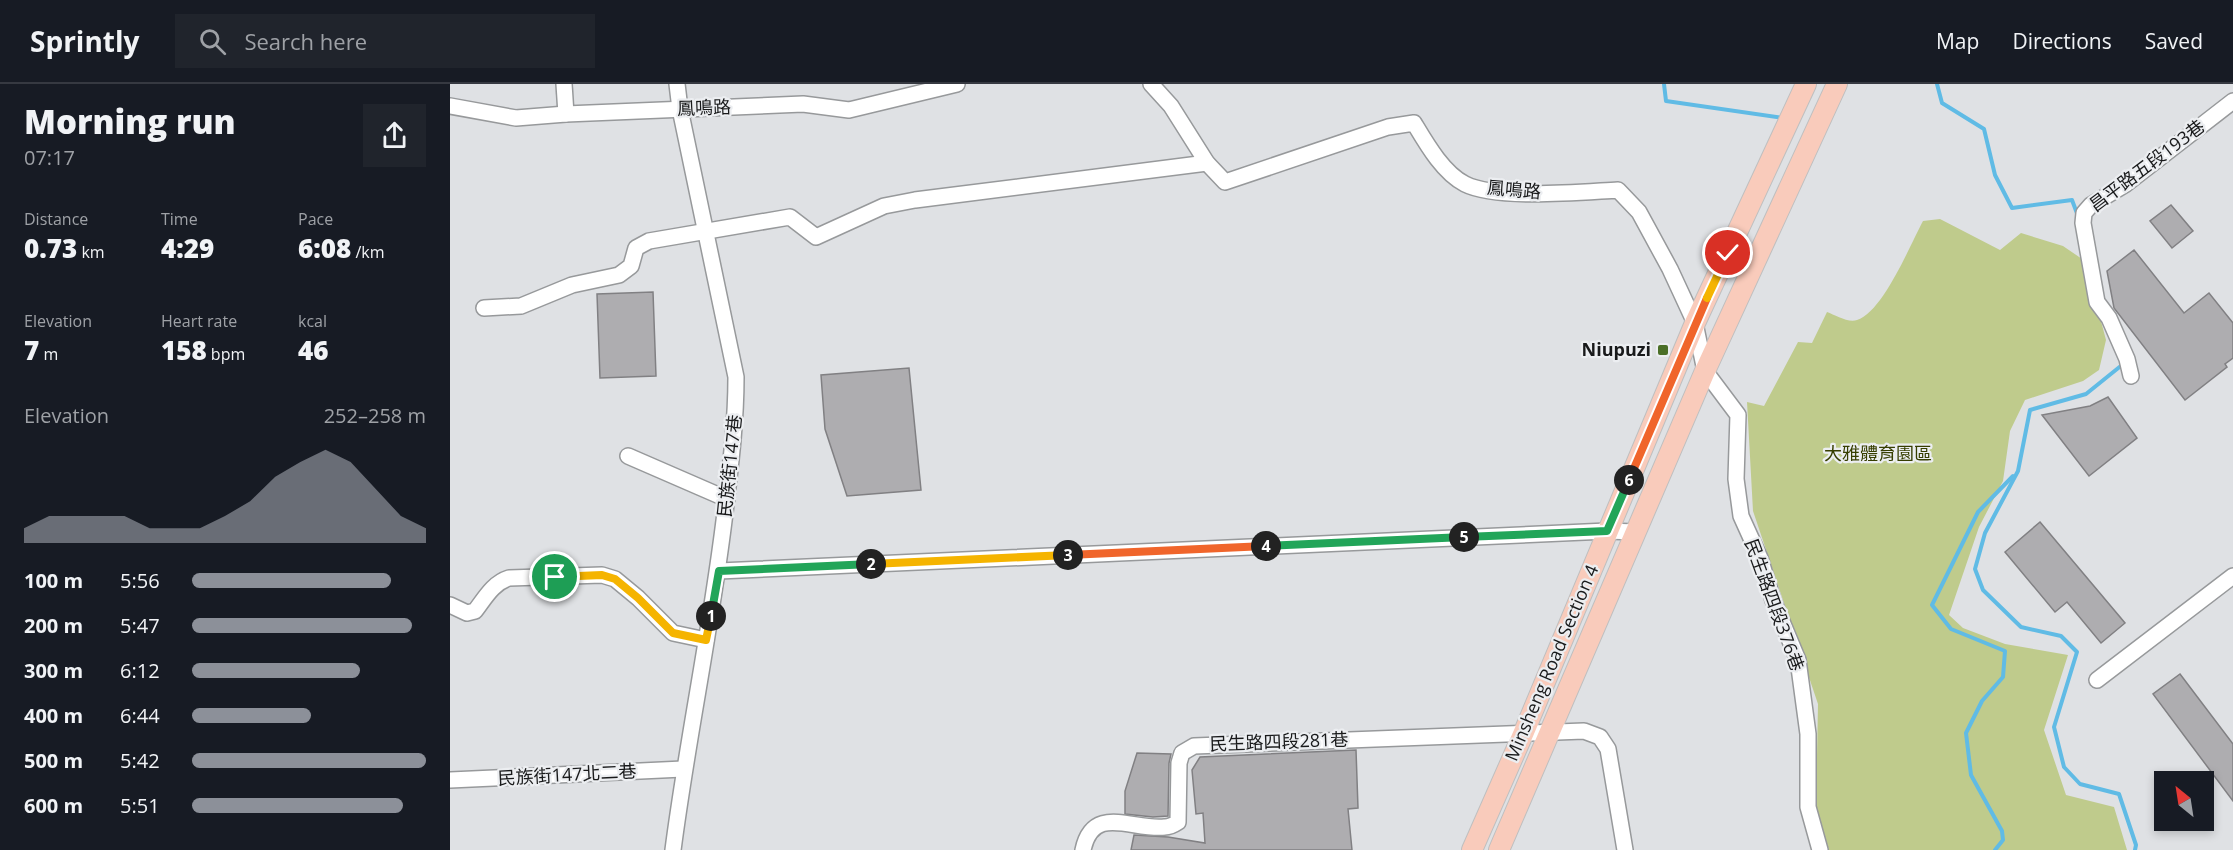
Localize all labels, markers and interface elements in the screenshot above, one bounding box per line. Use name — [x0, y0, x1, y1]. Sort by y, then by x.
search box — [175, 14, 595, 68]
text: Sprintly — [30, 22, 139, 60]
icon: search — [196, 25, 229, 58]
text: Search here — [244, 26, 367, 56]
text: Map — [1936, 27, 1979, 55]
text: Directions — [2012, 27, 2112, 55]
text: Saved — [2145, 27, 2203, 55]
street label: 鳳鳴路 — [677, 94, 731, 120]
text: Morning run — [24, 99, 236, 144]
button: share — [363, 104, 426, 167]
street label: 昌平路五段193巷 — [2084, 114, 2209, 217]
text: 07:17 — [24, 144, 75, 171]
street label: 鳳鳴路 — [1486, 175, 1542, 203]
text: Distance — [24, 208, 88, 230]
text: Time — [161, 208, 198, 230]
text: Pace — [298, 208, 333, 230]
pin — [1702, 227, 1753, 278]
text: 0.73 — [24, 230, 77, 266]
text: 4:29 — [161, 230, 214, 266]
text: 6:08 — [298, 230, 351, 266]
icon: check — [1711, 236, 1744, 269]
text: km — [77, 241, 105, 263]
text: /km — [351, 241, 384, 263]
text: Elevation — [24, 310, 92, 332]
text: Heart rate — [161, 310, 237, 332]
text: kcal — [298, 310, 327, 332]
text: 7 — [24, 332, 39, 368]
text: 158 — [161, 332, 207, 368]
text: 46 — [298, 332, 328, 368]
place label: Niupuzi — [1582, 337, 1651, 361]
text: m — [39, 343, 58, 365]
text: bpm — [207, 343, 245, 365]
marker: Niupuzi — [1656, 343, 1670, 357]
text: Elevation — [24, 402, 109, 429]
text: 252–258 m — [324, 402, 426, 429]
street label: 民族街147巷 — [712, 413, 746, 518]
park label: 大雅體育園區 — [1824, 441, 1932, 465]
pin: 6 — [1614, 465, 1644, 495]
text: 6 — [1624, 469, 1634, 491]
pin: 5 — [1449, 522, 1479, 552]
text: 5 — [1459, 526, 1469, 548]
pin: 4 — [1251, 531, 1281, 561]
text: 4 — [1261, 535, 1271, 557]
street label: 民生路四段376巷 — [1740, 535, 1810, 674]
pin: 3 — [1053, 540, 1083, 570]
text: 3 — [1063, 544, 1073, 566]
pin: 2 — [856, 549, 886, 579]
pin — [529, 551, 580, 602]
text: 2 — [866, 553, 876, 575]
icon: arrive — [538, 560, 571, 593]
street label: Minsheng Road Section 4 — [1499, 561, 1603, 764]
text: 100 m — [24, 567, 83, 594]
text: 5:56 — [120, 567, 160, 594]
pin: 1 — [696, 601, 726, 631]
text: 1 — [706, 605, 716, 627]
text: 200 m — [24, 612, 83, 639]
text: 5:47 — [120, 612, 160, 639]
text: 300 m — [24, 657, 83, 684]
text: 6:12 — [120, 657, 160, 684]
text: 400 m — [24, 702, 83, 729]
text: 6:44 — [120, 702, 160, 729]
street label: 民生路四段281巷 — [1209, 727, 1349, 755]
text: 500 m — [24, 747, 83, 774]
text: 5:42 — [120, 747, 160, 774]
street label: 民族街147北二巷 — [497, 758, 637, 790]
north arrow — [2154, 771, 2214, 831]
map controls — [2154, 771, 2214, 831]
text: 600 m — [24, 792, 83, 819]
text: 5:51 — [120, 792, 160, 819]

